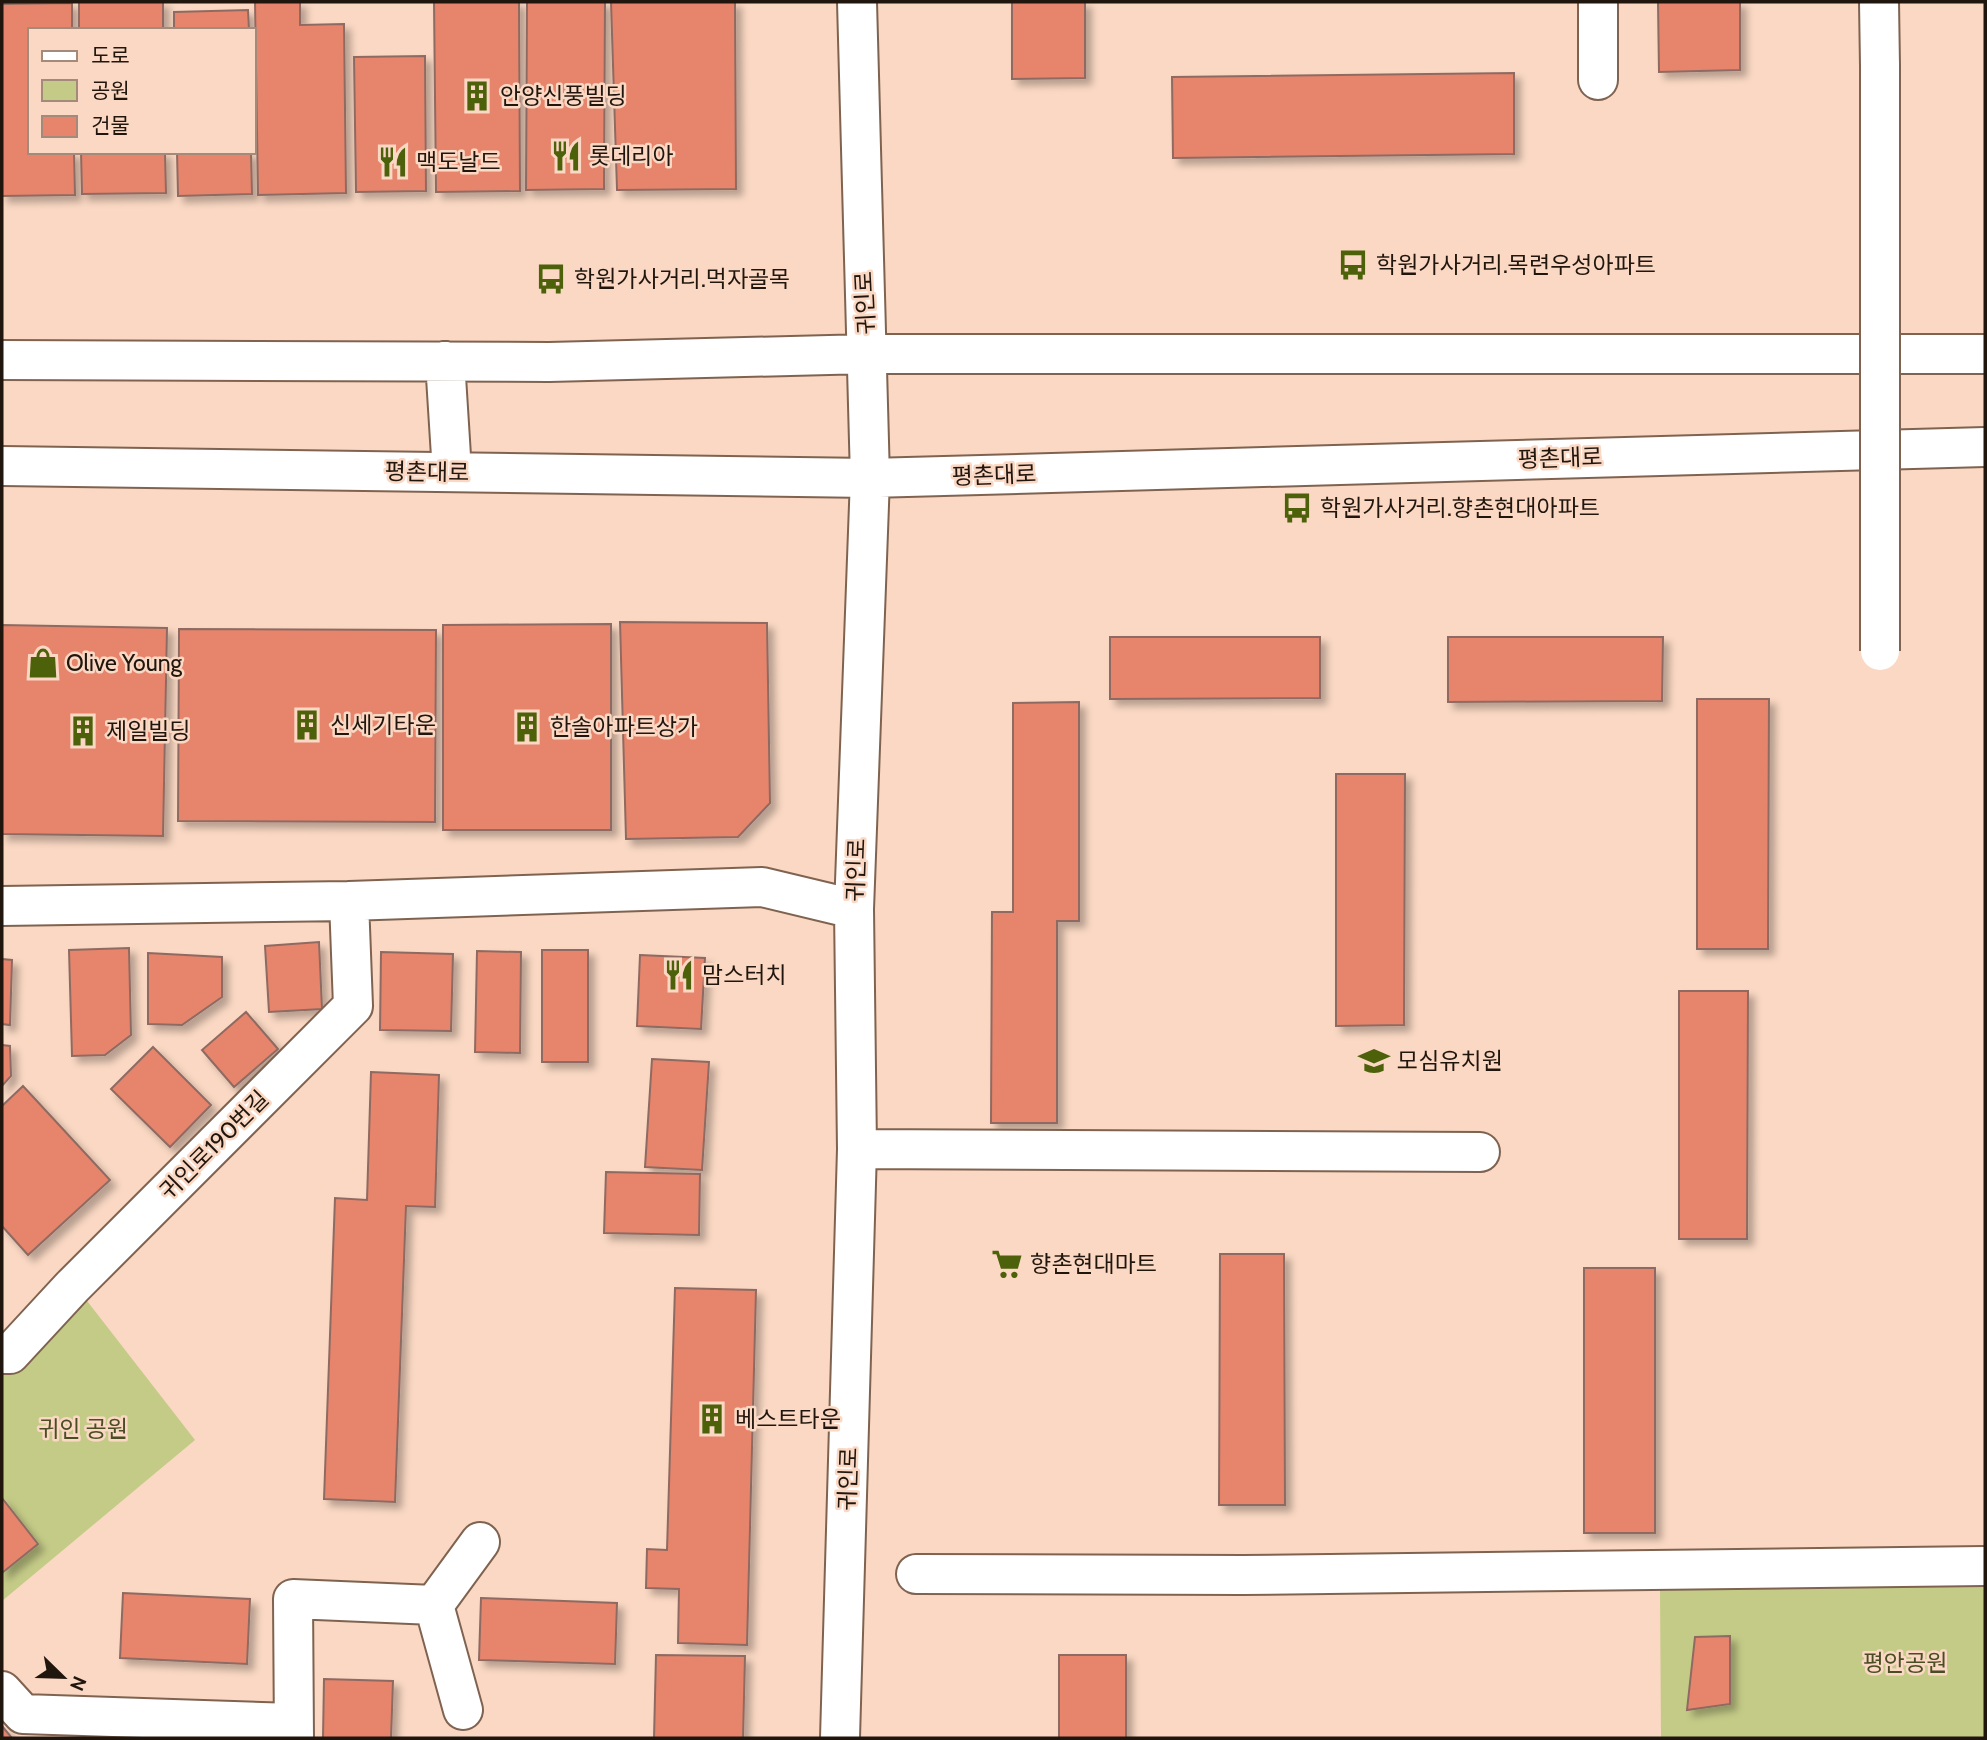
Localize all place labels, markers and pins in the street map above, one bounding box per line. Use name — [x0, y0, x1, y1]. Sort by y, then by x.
building icon: 안양신풍빌딩 — [460, 79, 494, 113]
place label: 안양신풍빌딩 — [500, 82, 627, 110]
restaurant icon: 롯데리아 — [549, 139, 583, 173]
place label: 롯데리아 — [589, 142, 674, 170]
restaurant icon: 맥도날드 — [376, 145, 410, 179]
place label: 맥도날드 — [416, 148, 501, 176]
bus stop icon: 학원가사거리.목련우성아파트 — [1336, 248, 1370, 282]
place label: 학원가사거리.목련우성아파트 — [1376, 251, 1656, 279]
bus stop icon: 학원가사거리.먹자골목 — [534, 262, 568, 296]
place label: 학원가사거리.먹자골목 — [574, 265, 790, 293]
bus stop icon: 학원가사거리.향촌현대아파트 — [1280, 491, 1314, 525]
place label: 학원가사거리.향촌현대아파트 — [1320, 494, 1600, 522]
shop icon: Olive Young — [26, 646, 60, 680]
place label: Olive Young — [66, 649, 183, 677]
building icon: 신세기타운 — [290, 708, 324, 742]
building icon: 한솔아파트상가 — [510, 710, 544, 744]
place label: 신세기타운 — [330, 711, 436, 739]
place label: 한솔아파트상가 — [550, 713, 698, 741]
building icon: 제일빌딩 — [66, 714, 100, 748]
place label: 제일빌딩 — [106, 717, 191, 745]
restaurant icon: 맘스터치 — [662, 958, 696, 992]
place label: 맘스터치 — [702, 961, 787, 989]
school or university icon: 모심유치원 — [1357, 1044, 1391, 1078]
place label: 모심유치원 — [1397, 1047, 1503, 1075]
supermarket icon: 향촌현대마트 — [990, 1247, 1024, 1281]
place label: 향촌현대마트 — [1030, 1250, 1157, 1278]
building icon: 베스트타운 — [695, 1402, 729, 1436]
place label: 베스트타운 — [735, 1405, 841, 1433]

